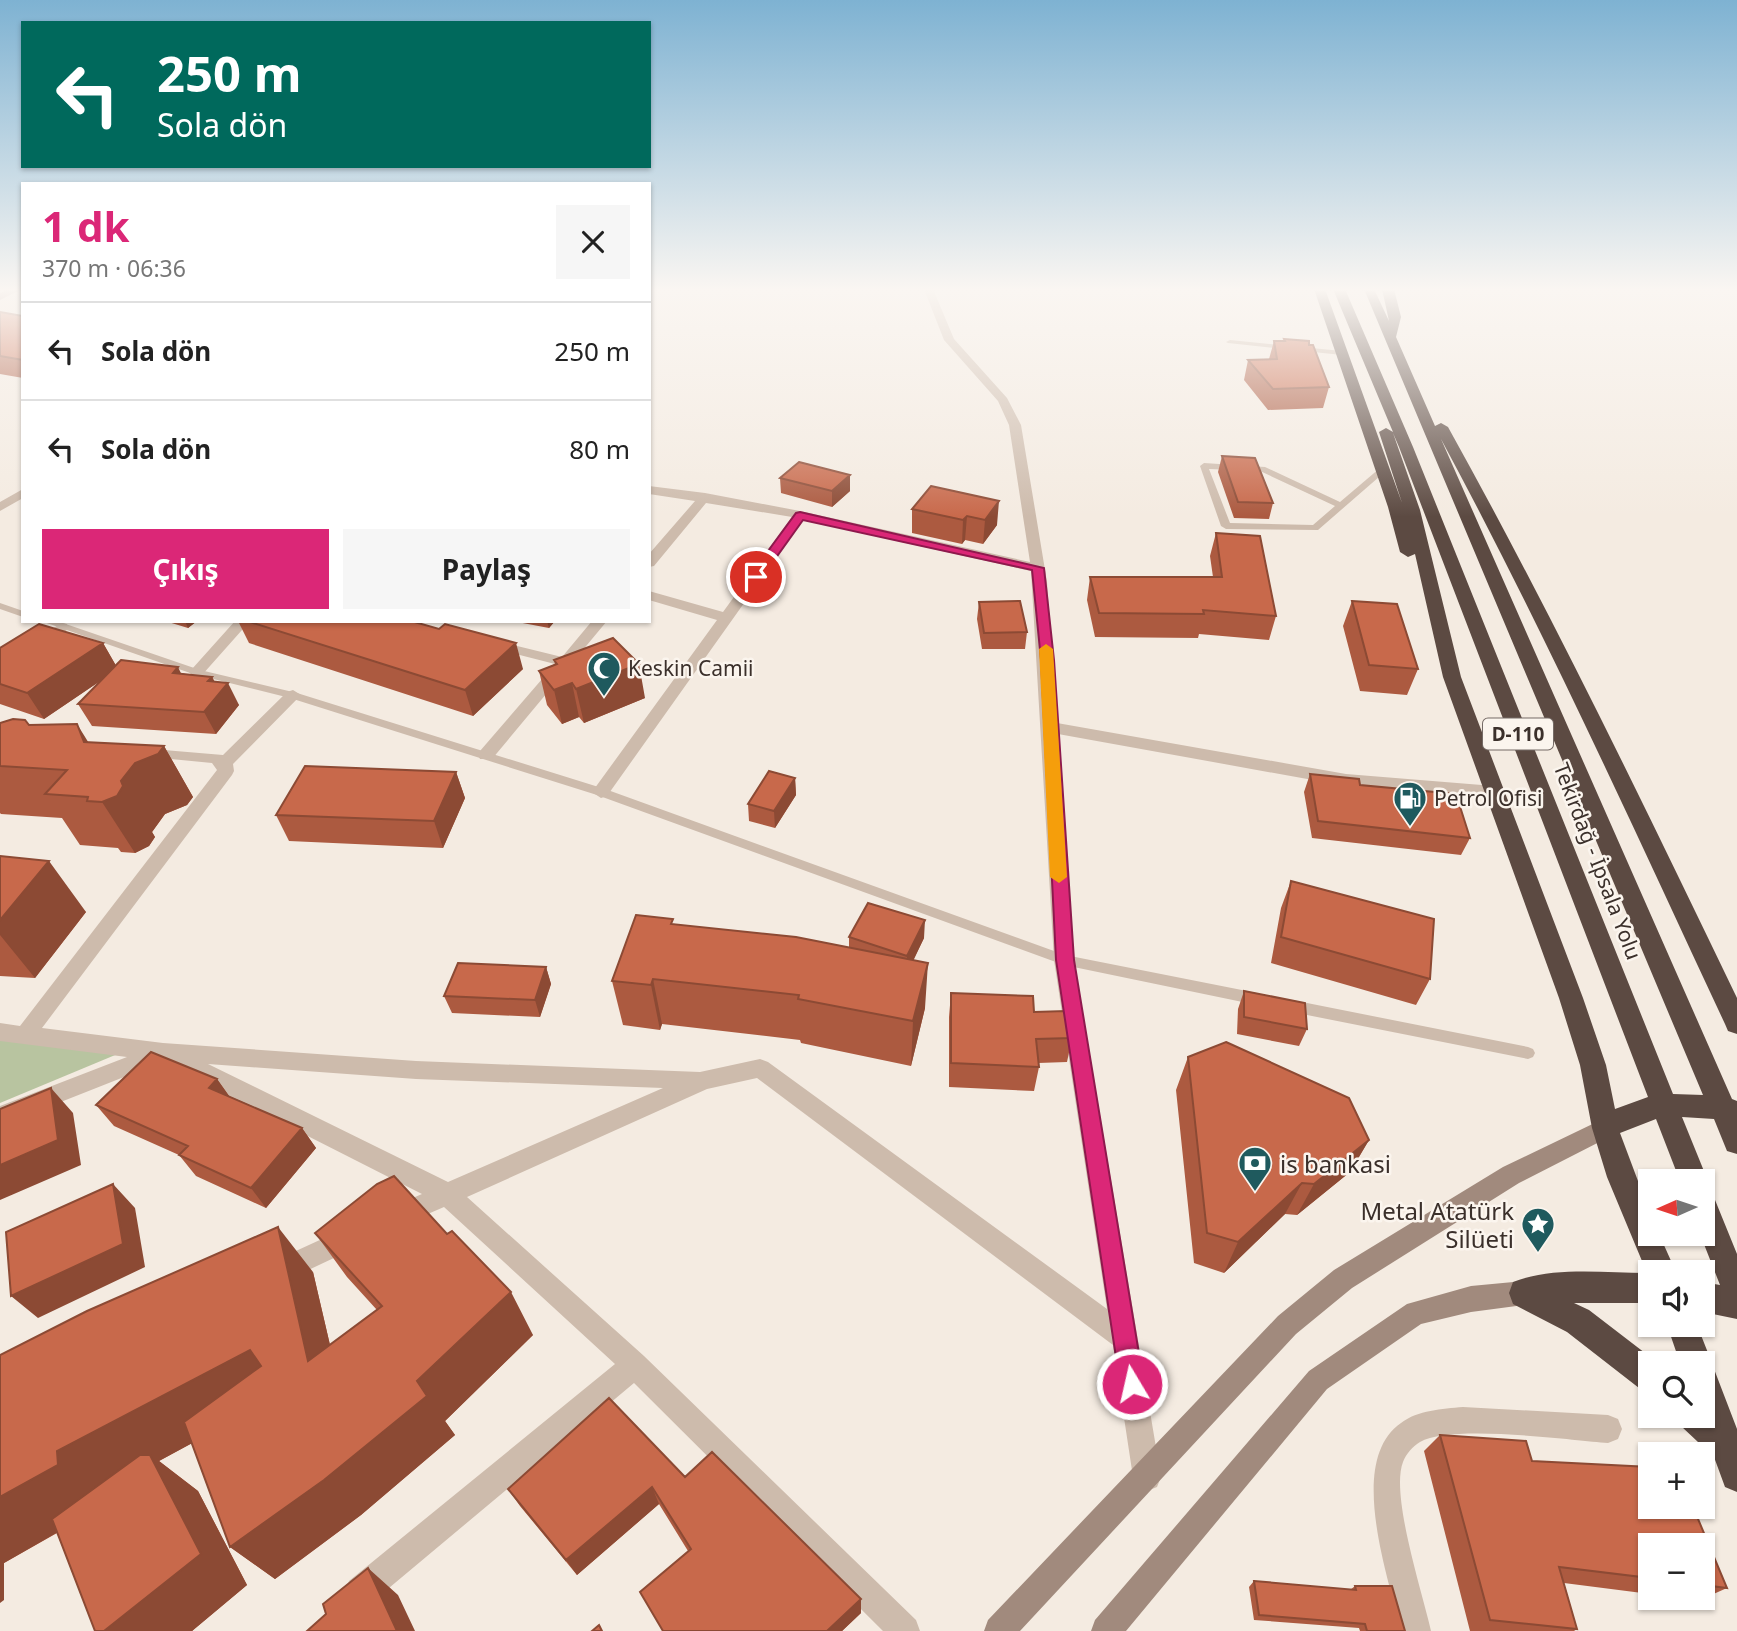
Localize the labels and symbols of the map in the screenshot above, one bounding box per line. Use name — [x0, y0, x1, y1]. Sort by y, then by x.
pin — [726, 547, 786, 607]
mosque icon: Keskin Camii — [585, 649, 623, 698]
place label: Keskin Camii — [628, 654, 754, 682]
road number: D-110 — [1483, 719, 1553, 750]
street label: Tekirdağ - İpsala Yolu — [1548, 759, 1648, 963]
fuel station icon: Petrol Ofisi — [1391, 779, 1429, 828]
place label: Petrol Ofisi — [1434, 784, 1543, 812]
bank icon: is bankasi — [1236, 1144, 1274, 1193]
place label: is bankasi — [1280, 1147, 1391, 1180]
north arrow — [1638, 1169, 1715, 1246]
place label: Metal Atatürk Silüeti — [1360, 1194, 1514, 1255]
place icon: Metal Atatürk Silüeti — [1519, 1205, 1557, 1254]
position arrow — [1095, 1347, 1169, 1421]

